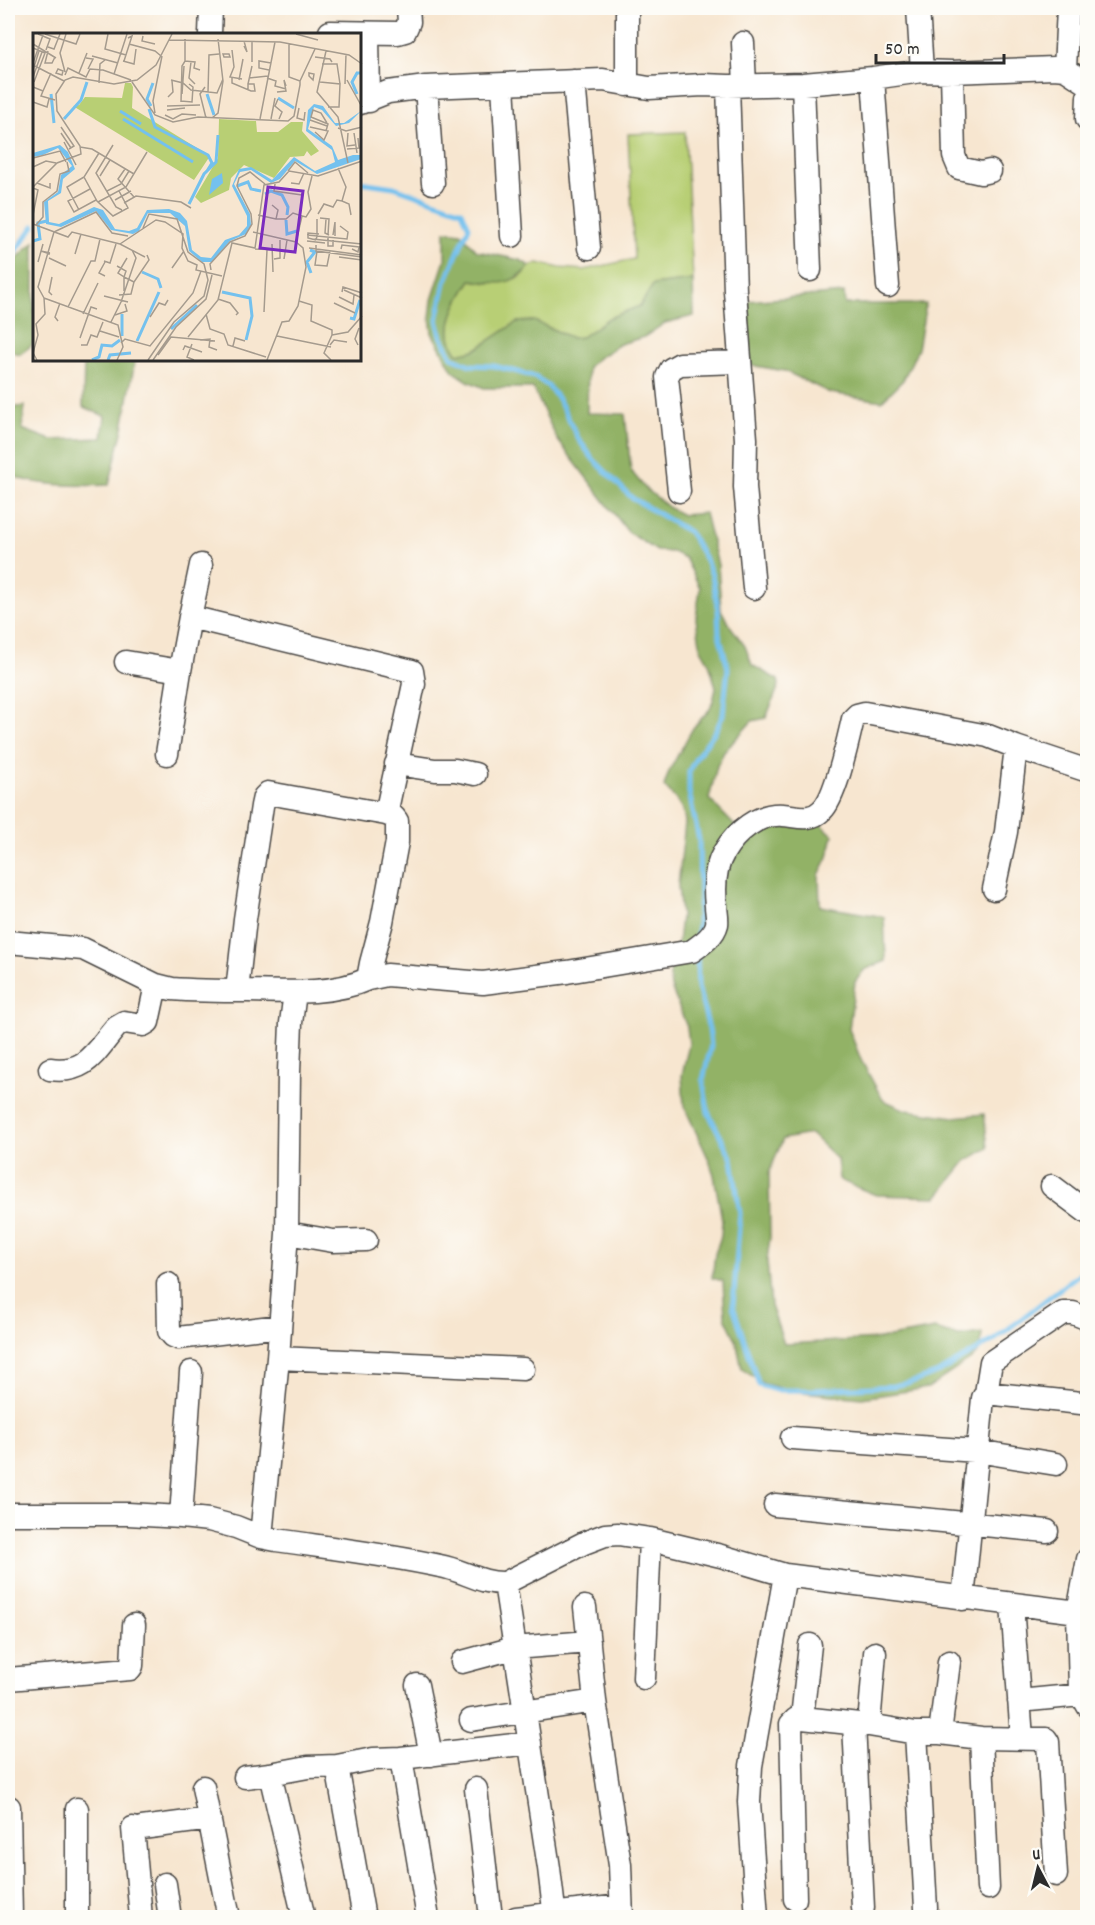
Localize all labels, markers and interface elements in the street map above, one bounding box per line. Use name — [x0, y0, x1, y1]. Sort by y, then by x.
scale bar — [876, 27, 1004, 65]
inset map — [33, 33, 362, 362]
text: 50 m — [885, 38, 920, 63]
north arrow — [1008, 1838, 1068, 1898]
text: U — [1031, 1844, 1042, 1867]

